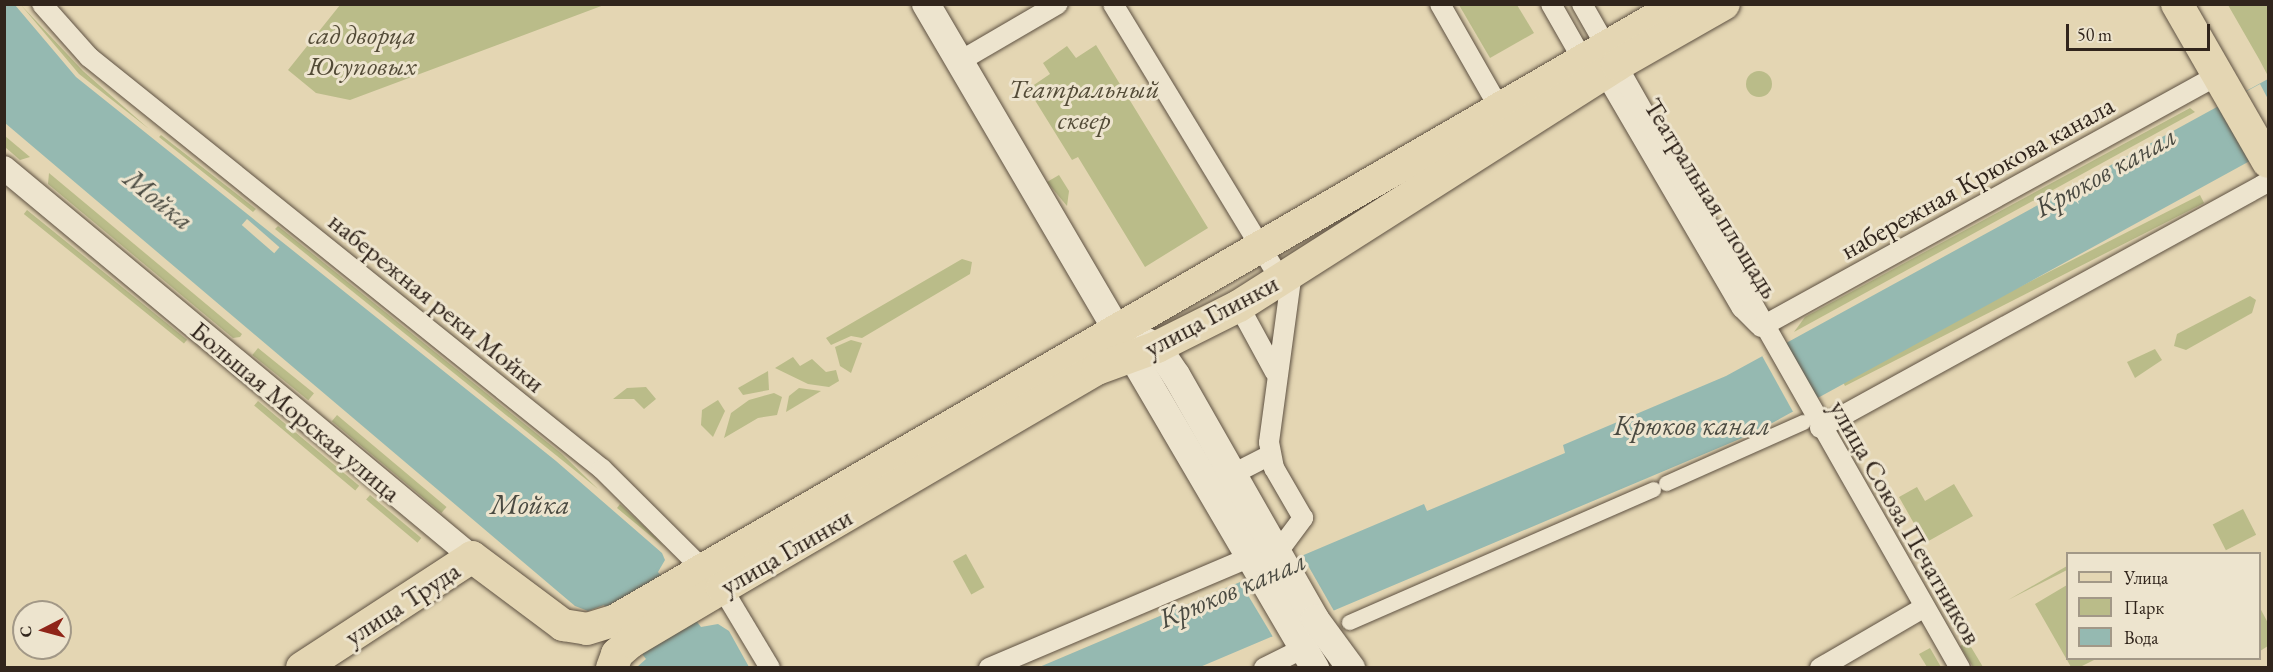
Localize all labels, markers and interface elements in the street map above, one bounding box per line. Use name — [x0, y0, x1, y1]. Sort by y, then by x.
scale bar — [2069, 12, 2213, 50]
park label: сад дворца Юсуповых — [308, 18, 416, 81]
text: 50 m — [2077, 23, 2112, 46]
park label: Театральный сквер — [1008, 72, 1160, 135]
street label: набережная Крюкова канала — [1834, 88, 2120, 266]
street label: Театральная площадь — [1637, 92, 1787, 304]
water label: Крюков канал — [2028, 118, 2182, 224]
water label: Мойка — [118, 161, 200, 237]
street label: набережная реки Мойки — [322, 205, 552, 399]
street label: улица Глинки — [1138, 266, 1284, 364]
street label: Большая Морская улица — [184, 314, 408, 508]
street label: улица Союза Печатников — [1823, 394, 1989, 650]
water label: Крюков канал — [1613, 408, 1771, 442]
water label: Мойка — [490, 487, 570, 521]
street label: улица Глинки — [714, 500, 858, 602]
water label: Крюков канал — [1153, 543, 1311, 635]
legend — [2066, 552, 2261, 660]
street label: улица Труда — [338, 554, 466, 652]
text: Улица — [2124, 566, 2168, 589]
text: Парк — [2124, 596, 2164, 619]
north arrow — [12, 600, 72, 660]
text: С — [15, 625, 37, 638]
text: Вода — [2124, 626, 2158, 649]

